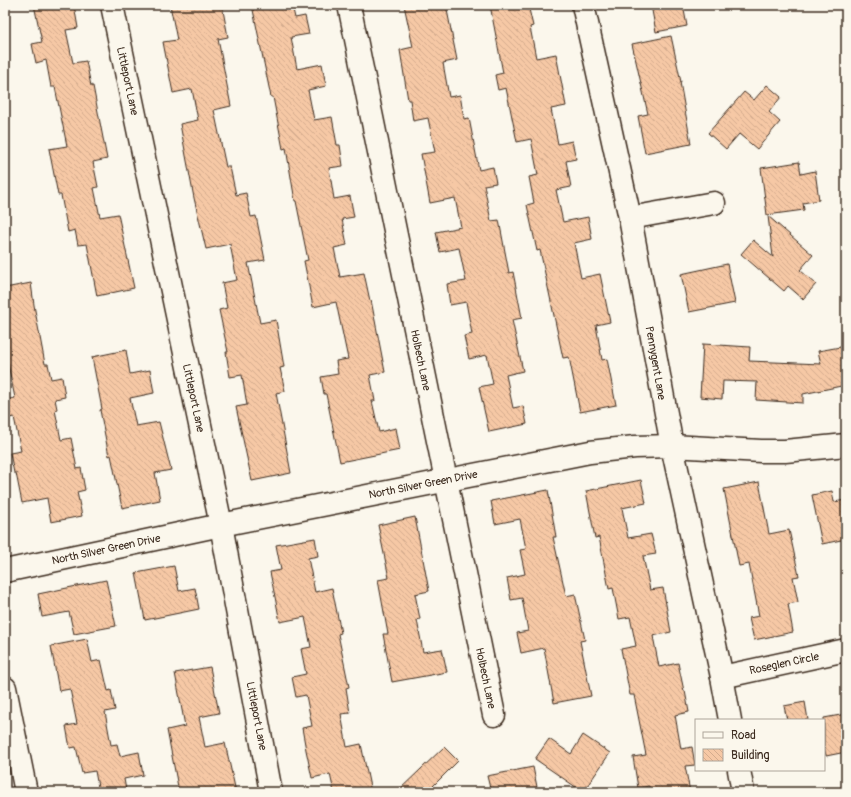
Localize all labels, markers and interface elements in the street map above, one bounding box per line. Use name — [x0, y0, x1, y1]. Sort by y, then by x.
street label: Littleport Lane — [114, 46, 141, 117]
street label: Pennygent Lane — [643, 325, 668, 401]
street label: Holbech Lane — [408, 328, 433, 392]
street label: Littleport Lane — [180, 363, 207, 434]
street label: North Silver Green Drive — [368, 467, 479, 501]
street label: North Silver Green Drive — [51, 532, 162, 567]
street label: Holbech Lane — [473, 646, 498, 710]
street label: Roseglen Circle — [748, 650, 821, 677]
street label: Littleport Lane — [243, 681, 270, 752]
legend — [695, 719, 825, 771]
text: Road — [731, 728, 756, 743]
text: Building — [731, 748, 770, 763]

